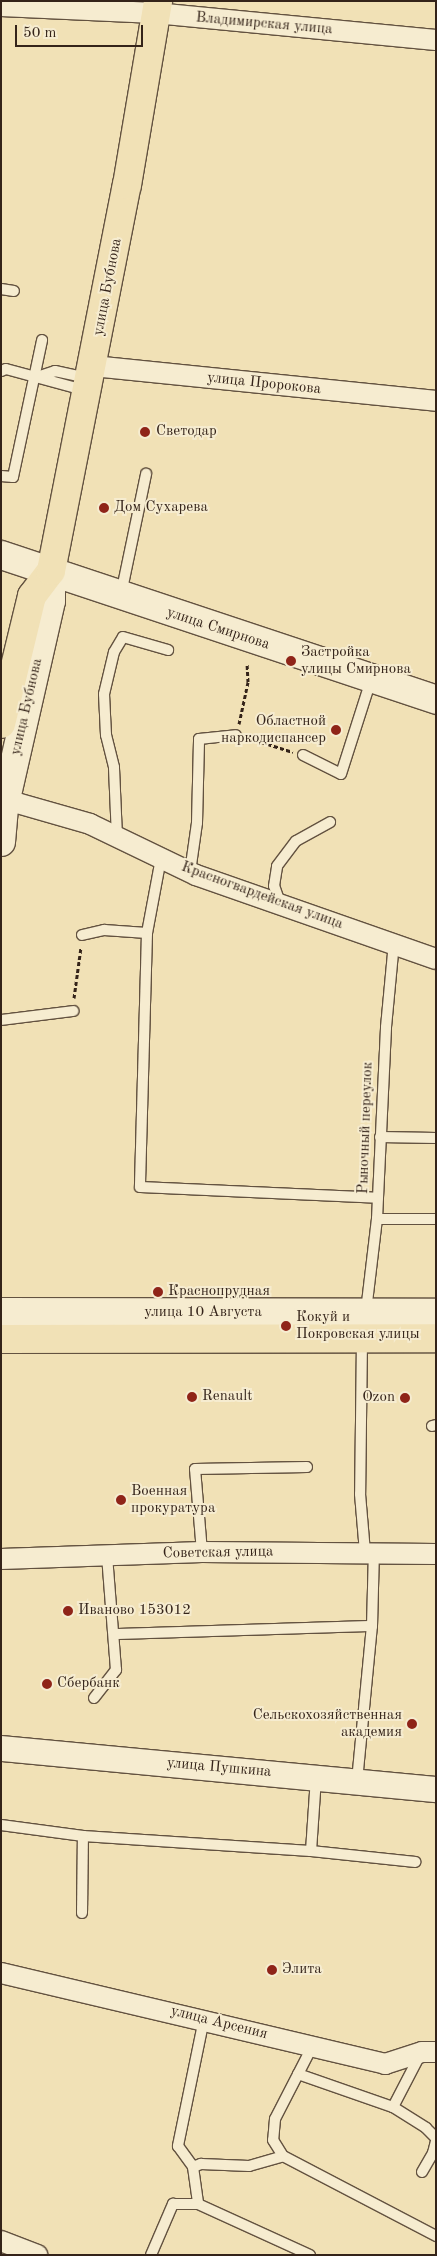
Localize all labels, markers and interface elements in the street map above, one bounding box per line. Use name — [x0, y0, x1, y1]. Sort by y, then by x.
street label: Владимирская улица — [195, 9, 333, 39]
scale bar — [18, 15, 145, 47]
text: 50 m — [23, 26, 57, 41]
street label: улица Бубнова — [90, 237, 126, 337]
street label: улица Пророкова — [206, 369, 322, 399]
place label: Светодар — [156, 423, 217, 441]
marker: Светодар — [138, 425, 152, 439]
place label: Дом Сухарева — [114, 499, 208, 517]
marker: Дом Сухарева — [98, 502, 110, 514]
street label: улица Смирнова — [164, 604, 272, 654]
place label: Застройка улицы Смирнова — [301, 643, 411, 678]
marker: Застройка улицы Смирнова — [285, 655, 297, 667]
street label: улица Бубнова — [7, 657, 47, 757]
place label: Областной наркодиспансер — [221, 712, 326, 747]
marker: Областной наркодиспансер — [330, 724, 342, 736]
street label: Красногвардейская улица — [179, 858, 345, 934]
street label: Рыночный переулок — [355, 1062, 377, 1194]
place label: Краснопрудная — [168, 1283, 270, 1301]
marker: Краснопрудная — [152, 1286, 164, 1298]
street label: улица 10 Августа — [144, 1304, 262, 1322]
place label: Кокуй и Покровская улицы — [296, 1308, 420, 1343]
marker: Кокуй и Покровская улицы — [280, 1320, 292, 1332]
place label: Renault — [202, 1388, 252, 1406]
place label: Ozon — [362, 1389, 395, 1407]
marker: Renault — [186, 1391, 198, 1403]
marker: Ozon — [399, 1392, 411, 1404]
place label: Военная прокуратура — [131, 1482, 215, 1517]
marker: Военная прокуратура — [115, 1494, 127, 1506]
street label: Советская улица — [163, 1543, 273, 1563]
place label: Иваново 153012 — [78, 1602, 191, 1620]
marker: Иваново 153012 — [62, 1605, 74, 1617]
place label: Сбербанк — [57, 1675, 120, 1693]
marker: Сбербанк — [41, 1678, 53, 1690]
place label: Сельскохозяйственная академия — [253, 1706, 402, 1741]
marker: Сельскохозяйственная академия — [406, 1718, 418, 1730]
street label: улица Пушкина — [166, 1754, 272, 1782]
place label: Элита — [282, 1961, 322, 1979]
marker: Элита — [266, 1964, 278, 1976]
street label: улица Арсения — [169, 2002, 269, 2044]

